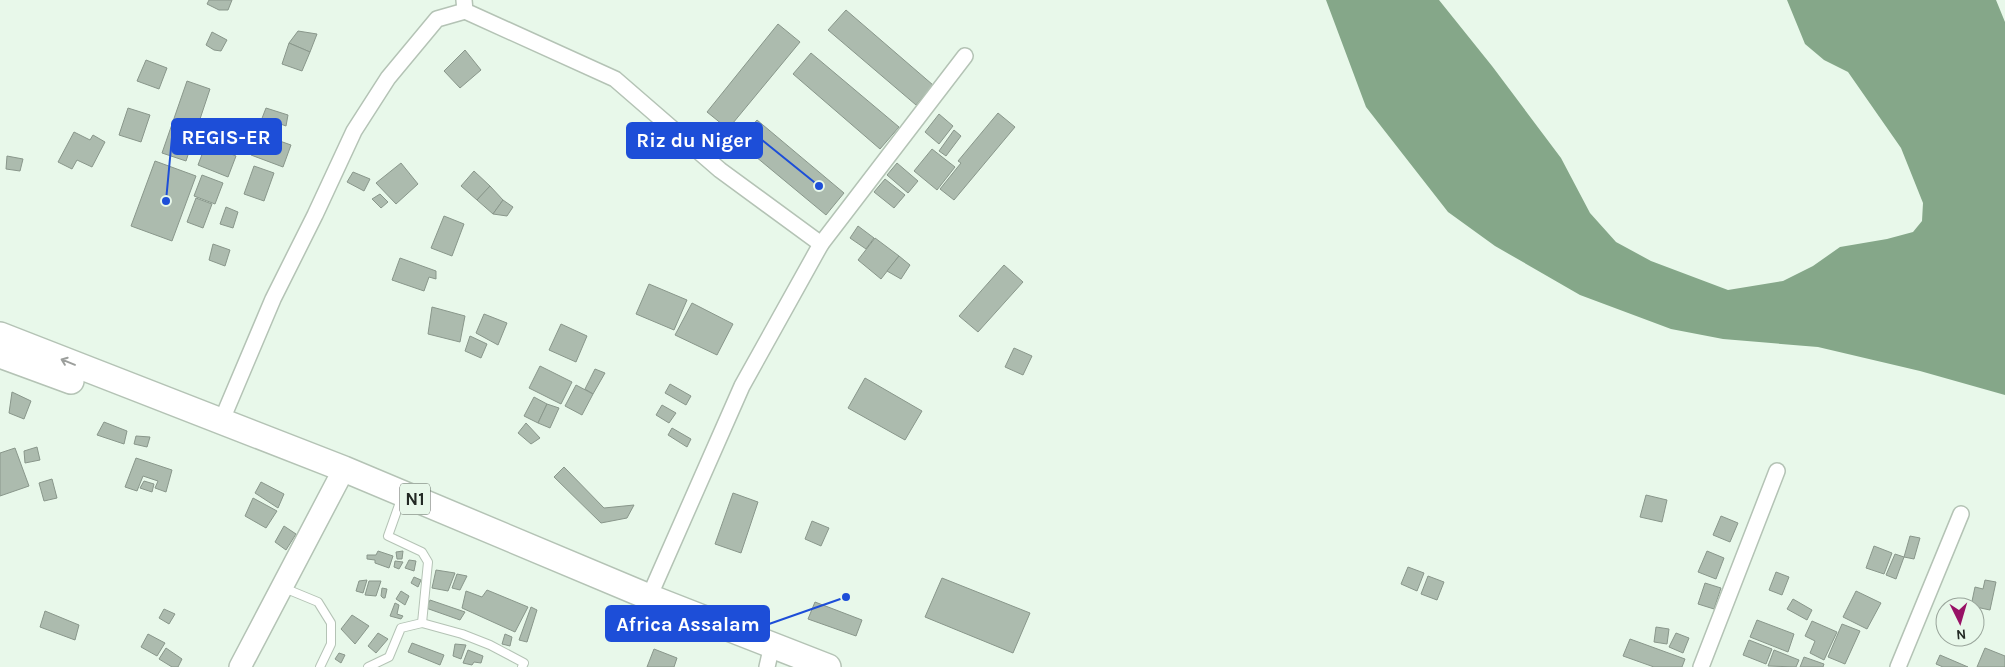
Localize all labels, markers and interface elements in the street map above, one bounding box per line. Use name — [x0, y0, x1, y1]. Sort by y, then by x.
callout: REGIS-ER — [172, 119, 281, 154]
callout: Riz du Niger — [627, 123, 762, 158]
text: REGIS-ER — [181, 126, 271, 149]
text: Riz du Niger — [636, 129, 752, 152]
one-way arrow — [61, 357, 76, 366]
road number: N1 — [400, 484, 430, 514]
north arrow — [1935, 597, 1985, 647]
callout: Africa Assalam — [606, 606, 769, 641]
text: Africa Assalam — [616, 613, 760, 636]
text: N — [1955, 626, 1967, 643]

